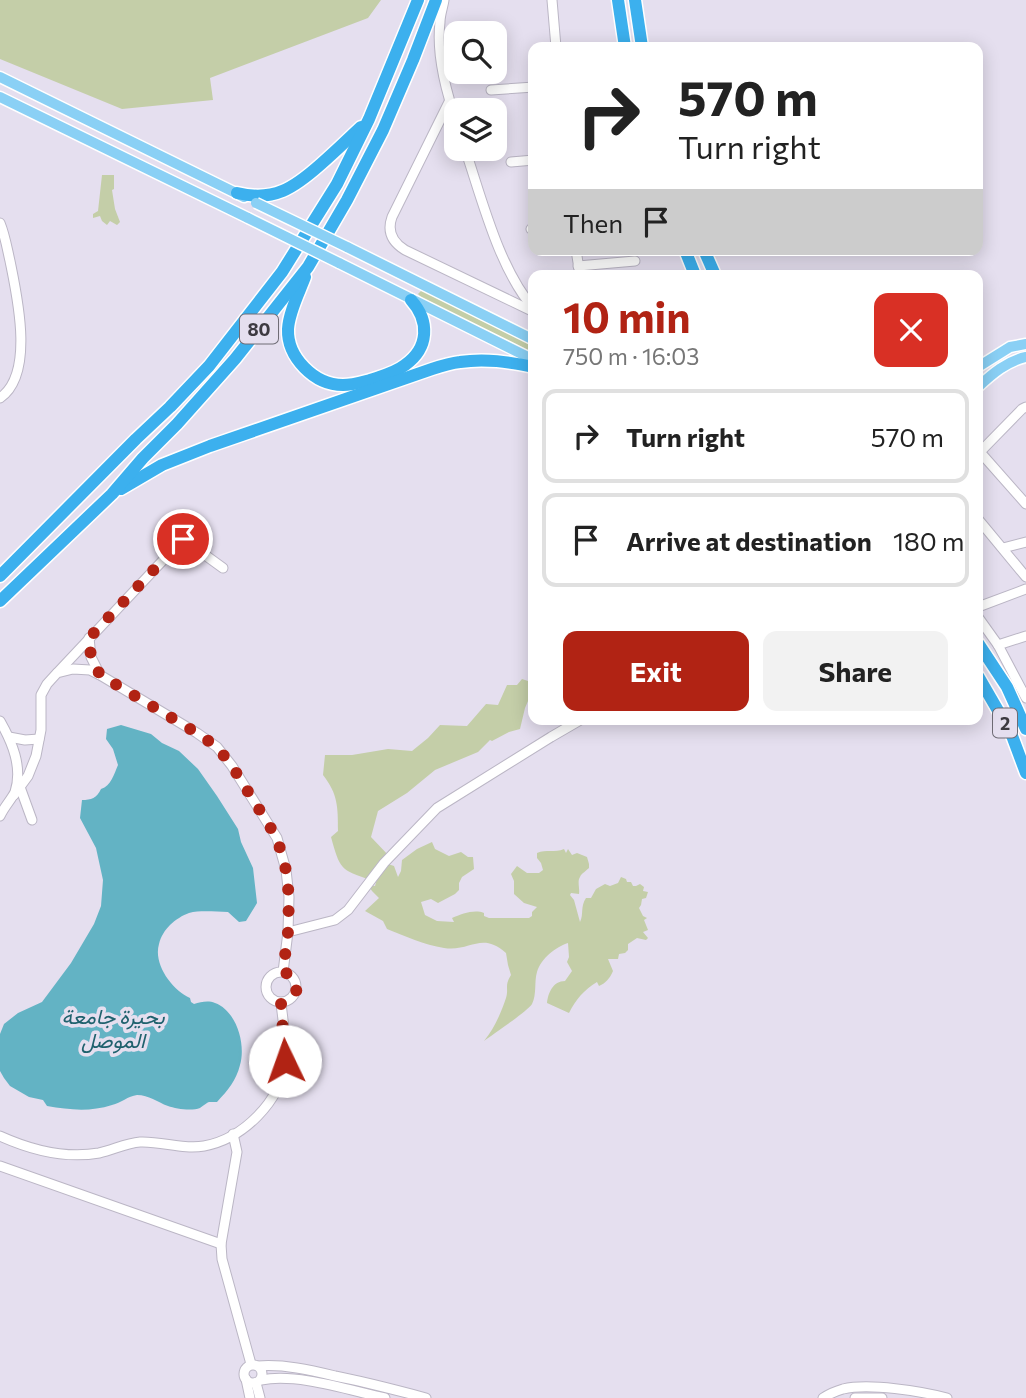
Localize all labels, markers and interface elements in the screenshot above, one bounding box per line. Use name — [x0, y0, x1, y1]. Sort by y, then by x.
map controls — [444, 21, 507, 161]
button: search — [444, 21, 507, 84]
text: 570 m — [678, 66, 818, 126]
icon: right — [563, 70, 654, 161]
button: layers — [444, 98, 507, 161]
text: Turn right — [678, 126, 821, 166]
icon: arrive — [637, 203, 675, 241]
text: Then — [563, 207, 623, 238]
text: 10 min — [563, 290, 691, 342]
button: close — [874, 293, 948, 367]
road number: 80 — [240, 314, 278, 344]
text: 750 m · 16:03 — [563, 342, 699, 370]
icon: right — [567, 417, 605, 455]
text: Turn right — [626, 421, 745, 452]
text: 570 m — [871, 421, 944, 452]
pin — [153, 509, 213, 569]
icon: arrive — [164, 520, 202, 558]
icon: arrive — [567, 521, 605, 559]
text: Arrive at destination — [626, 525, 872, 556]
text: 180 m — [893, 525, 964, 556]
button: Exit — [563, 631, 749, 711]
button: Share — [763, 631, 948, 711]
road number: 2 — [993, 708, 1017, 738]
water label: بحيرة جامعة الموصل — [62, 1003, 165, 1054]
position arrow — [248, 1024, 322, 1098]

